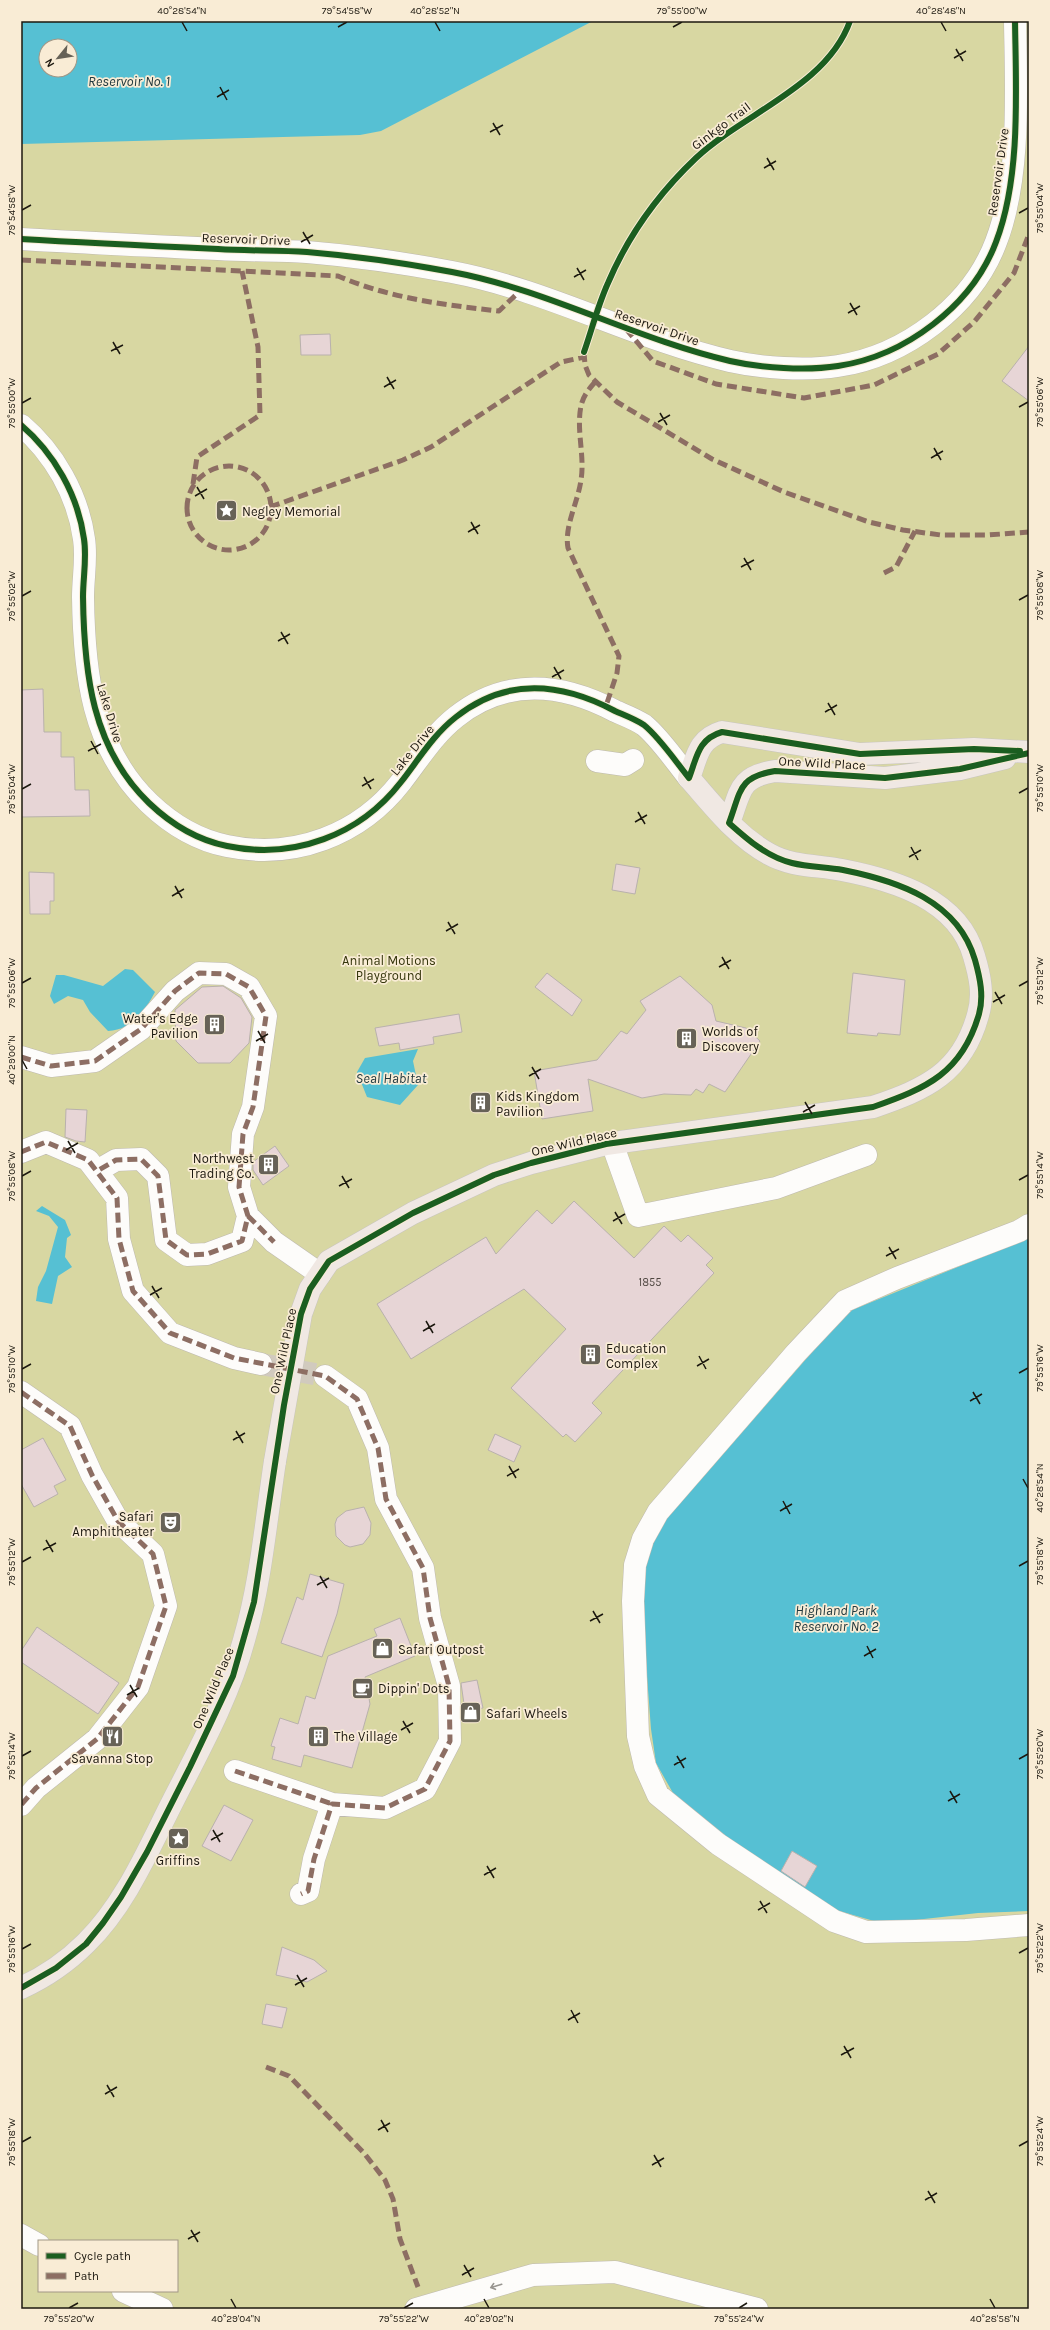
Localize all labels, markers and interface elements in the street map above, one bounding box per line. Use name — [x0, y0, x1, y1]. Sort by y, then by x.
text: 40°28'54"N — [157, 5, 207, 17]
text: 79°54'58"W — [322, 5, 372, 17]
text: 40°28'52"N — [410, 5, 460, 17]
text: 79°55'00"W — [657, 5, 707, 17]
text: 40°28'48"N — [916, 5, 966, 17]
north arrow — [38, 38, 78, 78]
text: N — [42, 56, 57, 69]
water label: Reservoir No. 1 — [88, 73, 170, 90]
street label: Ginkgo Trail — [689, 99, 753, 153]
street label: Reservoir Drive — [984, 127, 1012, 217]
text: 79°55'04"W — [1034, 183, 1046, 233]
text: 79°54'58"W — [6, 185, 18, 235]
street label: Reservoir Drive — [202, 230, 291, 248]
street label: Reservoir Drive — [613, 305, 702, 349]
text: 79°55'06"W — [1034, 377, 1046, 427]
text: 79°55'00"W — [6, 378, 18, 428]
place icon: Negley Memorial — [213, 498, 239, 524]
place label: Negley Memorial — [242, 504, 341, 519]
text: 79°55'08"W — [1034, 570, 1046, 620]
text: 79°55'02"W — [6, 571, 18, 621]
street label: Lake Drive — [94, 682, 126, 745]
street label: Lake Drive — [387, 721, 437, 778]
street label: One Wild Place — [778, 753, 866, 773]
text: 79°55'04"W — [6, 764, 18, 814]
text: 79°55'10"W — [1034, 764, 1046, 812]
park label: Animal Motions Playground — [342, 953, 436, 983]
text: 79°55'12"W — [1034, 957, 1046, 1005]
text: 79°55'06"W — [6, 958, 18, 1008]
place label: Water's Edge Pavilion — [123, 1011, 198, 1041]
building icon: Water's Edge Pavilion — [201, 1012, 227, 1038]
place label: Worlds of Discovery — [702, 1024, 759, 1054]
building icon: Worlds of Discovery — [673, 1025, 699, 1051]
text: 40°29'00"N — [6, 1035, 18, 1085]
water label: Seal Habitat — [356, 1070, 427, 1087]
place label: Kids Kingdom Pavilion — [496, 1089, 579, 1119]
building icon: Kids Kingdom Pavilion — [468, 1090, 494, 1116]
street label: One Wild Place — [530, 1125, 619, 1159]
text: 79°55'08"W — [6, 1151, 18, 1201]
place label: Northwest Trading Co. — [189, 1151, 254, 1181]
text: 79°55'14"W — [1034, 1151, 1046, 1199]
building icon: Northwest Trading Co. — [256, 1152, 282, 1178]
house number: 1855 — [639, 1276, 661, 1289]
street label: One Wild Place — [267, 1306, 299, 1395]
place label: Education Complex — [606, 1341, 666, 1371]
building icon: Education Complex — [577, 1342, 603, 1368]
text: 79°55'16"W — [1034, 1344, 1046, 1392]
text: 79°55'10"W — [6, 1345, 18, 1393]
text: 40°28'54"N — [1034, 1463, 1046, 1513]
place label: Safari Amphitheater — [72, 1509, 154, 1539]
theatre icon: Safari Amphitheater — [157, 1510, 183, 1536]
text: 79°55'18"W — [1034, 1537, 1046, 1585]
text: 79°55'12"W — [6, 1538, 18, 1586]
water label: Highland Park Reservoir No. 2 — [794, 1602, 879, 1635]
shop icon: Safari Outpost — [369, 1636, 395, 1662]
place label: Safari Outpost — [398, 1642, 484, 1657]
street label: One Wild Place — [189, 1645, 237, 1731]
cafe icon: Dippin' Dots — [350, 1675, 376, 1701]
place label: Dippin' Dots — [378, 1681, 450, 1696]
shop icon: Safari Wheels — [458, 1700, 484, 1726]
place label: Safari Wheels — [486, 1706, 568, 1721]
restaurant icon: Savanna Stop — [99, 1723, 125, 1749]
building icon: The Village — [305, 1723, 331, 1749]
place label: The Village — [334, 1729, 398, 1744]
text: 79°55'20"W — [1034, 1729, 1046, 1779]
text: 79°55'14"W — [6, 1732, 18, 1780]
place label: Savanna Stop — [71, 1751, 153, 1766]
place icon: Griffins — [165, 1825, 191, 1851]
place label: Griffins — [156, 1853, 200, 1868]
text: 79°55'22"W — [1034, 1923, 1046, 1973]
text: 79°55'16"W — [6, 1925, 18, 1973]
text: 79°55'24"W — [1034, 2116, 1046, 2166]
text: 79°55'18"W — [6, 2118, 18, 2166]
legend — [38, 2240, 178, 2292]
text: Cycle path — [74, 2249, 131, 2263]
text: Path — [74, 2269, 99, 2283]
one-way arrow — [490, 2283, 503, 2290]
text: 79°55'20"W — [44, 2313, 94, 2325]
text: 40°29'04"N — [211, 2313, 261, 2325]
text: 79°55'22"W — [379, 2313, 429, 2325]
text: 40°29'02"N — [464, 2313, 514, 2325]
text: 79°55'24"W — [714, 2313, 764, 2325]
text: 40°28'58"N — [970, 2313, 1020, 2325]

